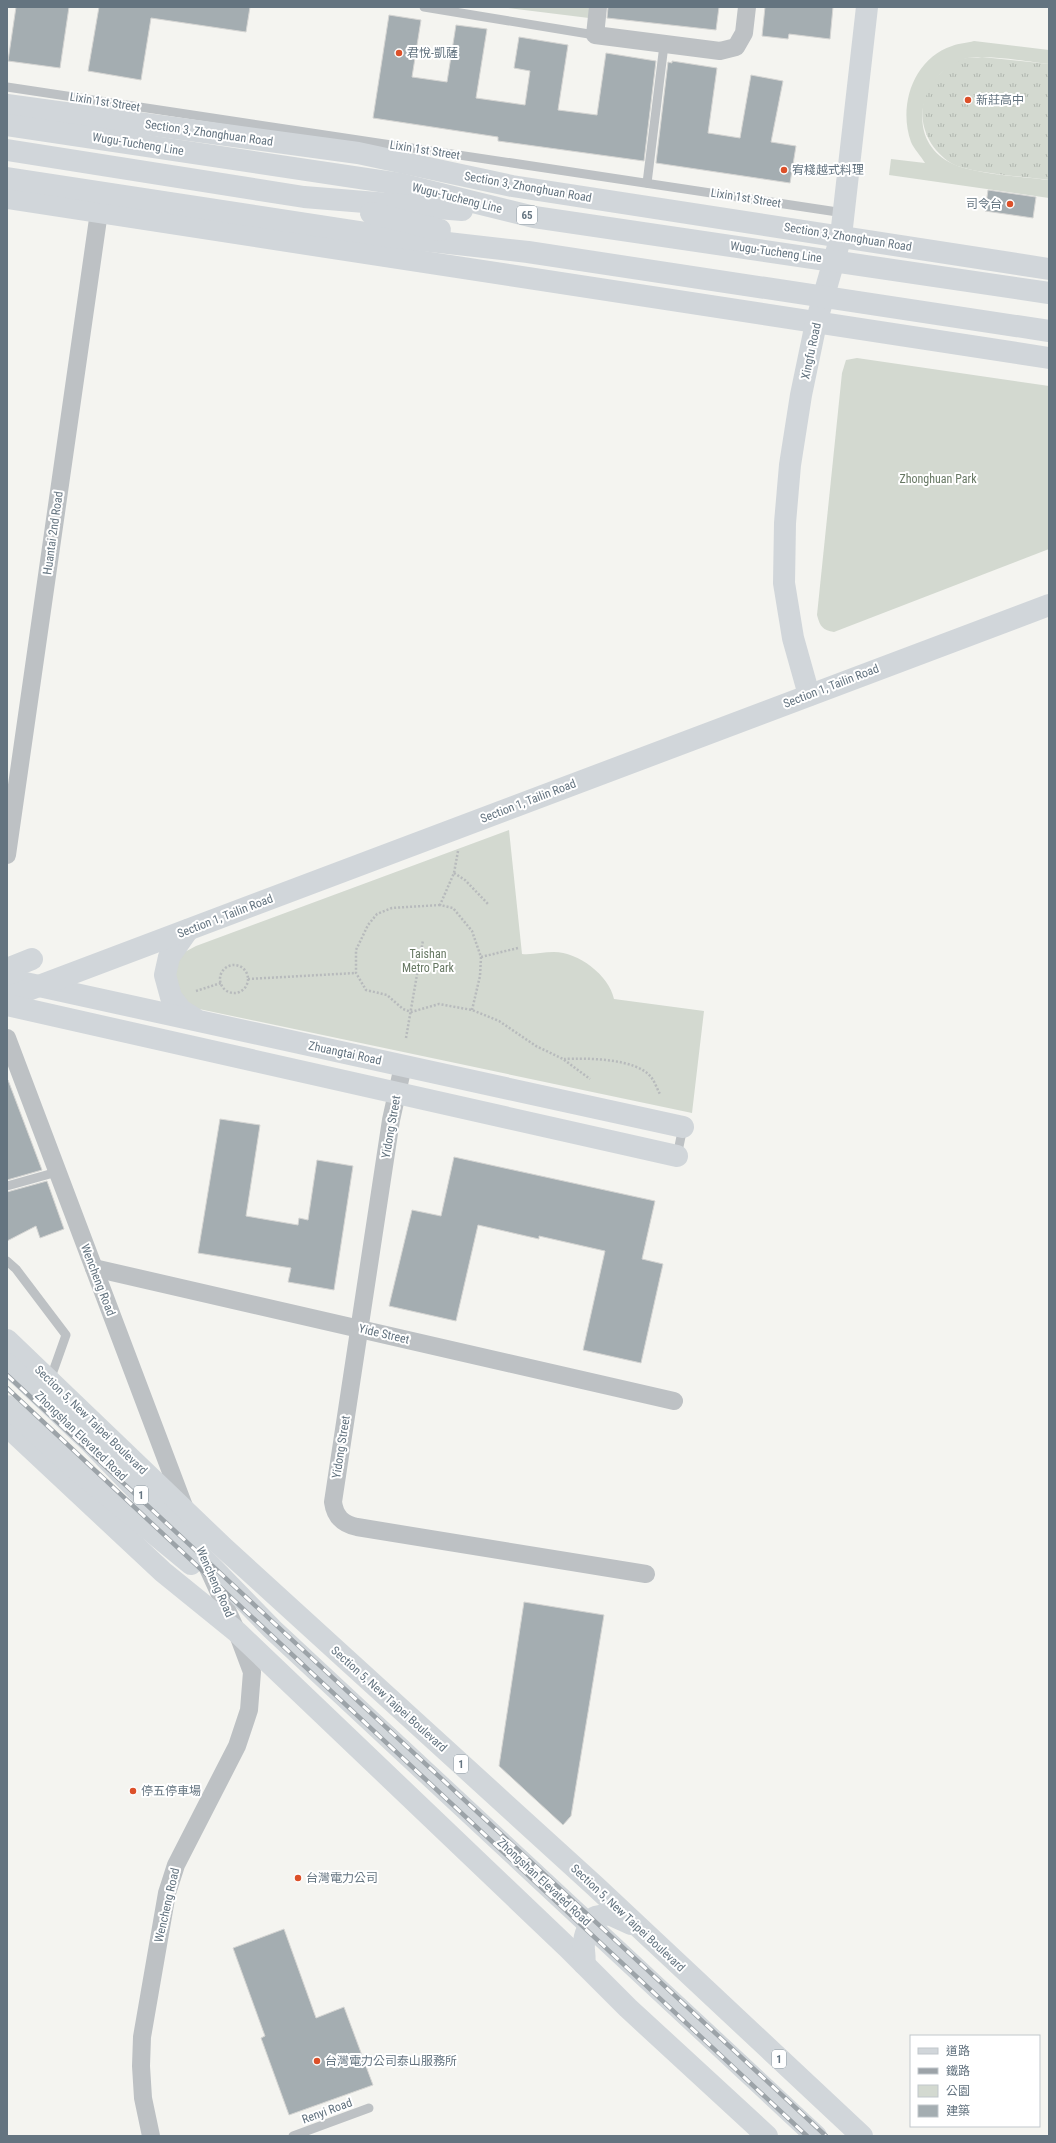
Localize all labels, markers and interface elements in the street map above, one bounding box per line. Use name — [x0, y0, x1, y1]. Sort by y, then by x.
place label: 君悅-凱薩 — [407, 46, 458, 60]
marker: 君悅-凱薩 — [394, 48, 404, 58]
street label: Lixin 1st Street — [69, 90, 142, 115]
place label: 新莊高中 — [976, 93, 1024, 107]
marker: 新莊高中 — [963, 95, 973, 105]
street label: Section 3, Zhonghuan Road — [144, 117, 274, 149]
street label: Wugu-Tucheng Line — [91, 130, 185, 158]
street label: Lixin 1st Street — [389, 138, 462, 163]
place label: 宥棧越式料理 — [792, 163, 864, 177]
marker: 宥棧越式料理 — [779, 165, 789, 175]
street label: Section 3, Zhonghuan Road — [463, 169, 593, 205]
street label: Wugu-Tucheng Line — [410, 180, 504, 216]
street label: Lixin 1st Street — [710, 186, 783, 211]
place label: 司令台 — [966, 197, 1002, 211]
marker: 司令台 — [1005, 199, 1015, 209]
road number: 65 — [517, 206, 537, 224]
street label: Section 3, Zhonghuan Road — [783, 220, 913, 254]
street label: Wugu-Tucheng Line — [729, 239, 823, 265]
street label: Xingfu Road — [798, 321, 824, 381]
park label: Zhonghuan Park — [899, 472, 977, 486]
street label: Huantai 2nd Road — [40, 490, 66, 576]
street label: Section 1, Tailin Road — [781, 661, 881, 711]
street label: Section 1, Tailin Road — [478, 776, 578, 826]
street label: Section 1, Tailin Road — [175, 891, 275, 941]
park label: Taishan Metro Park — [402, 947, 455, 975]
street label: Zhuangtai Road — [307, 1038, 383, 1068]
street label: Yidong Street — [379, 1094, 403, 1160]
street label: Wencheng Road — [78, 1242, 118, 1318]
street label: Yide Street — [357, 1321, 411, 1347]
street label: Section 5, New Taipei Boulevard — [32, 1363, 150, 1477]
street label: Zhongshan Elevated Road — [32, 1388, 130, 1484]
street label: Yidong Street — [329, 1414, 353, 1480]
road number: 1 — [134, 1486, 148, 1504]
street label: Wencheng Road — [193, 1544, 237, 1620]
street label: Section 5, New Taipei Boulevard — [328, 1643, 450, 1755]
road number: 1 — [454, 1755, 468, 1773]
place label: 停五停車場 — [141, 1784, 201, 1798]
marker: 停五停車場 — [128, 1786, 138, 1796]
street label: Zhongshan Elevated Road — [494, 1835, 594, 1929]
street label: Section 5, New Taipei Boulevard — [568, 1861, 688, 1975]
street label: Wencheng Road — [152, 1866, 182, 1944]
place label: 台灣電力公司 — [306, 1871, 378, 1885]
marker: 台灣電力公司 — [293, 1873, 303, 1883]
legend — [910, 2035, 1040, 2127]
text: 道路 — [946, 2044, 970, 2058]
road number: 1 — [772, 2050, 786, 2068]
place label: 台灣電力公司泰山服務所 — [325, 2054, 457, 2068]
marker: 台灣電力公司泰山服務所 — [312, 2056, 322, 2066]
text: 鐵路 — [946, 2064, 970, 2078]
text: 公園 — [946, 2084, 970, 2098]
street label: Renyi Road — [300, 2095, 354, 2127]
text: 建築 — [946, 2104, 970, 2118]

